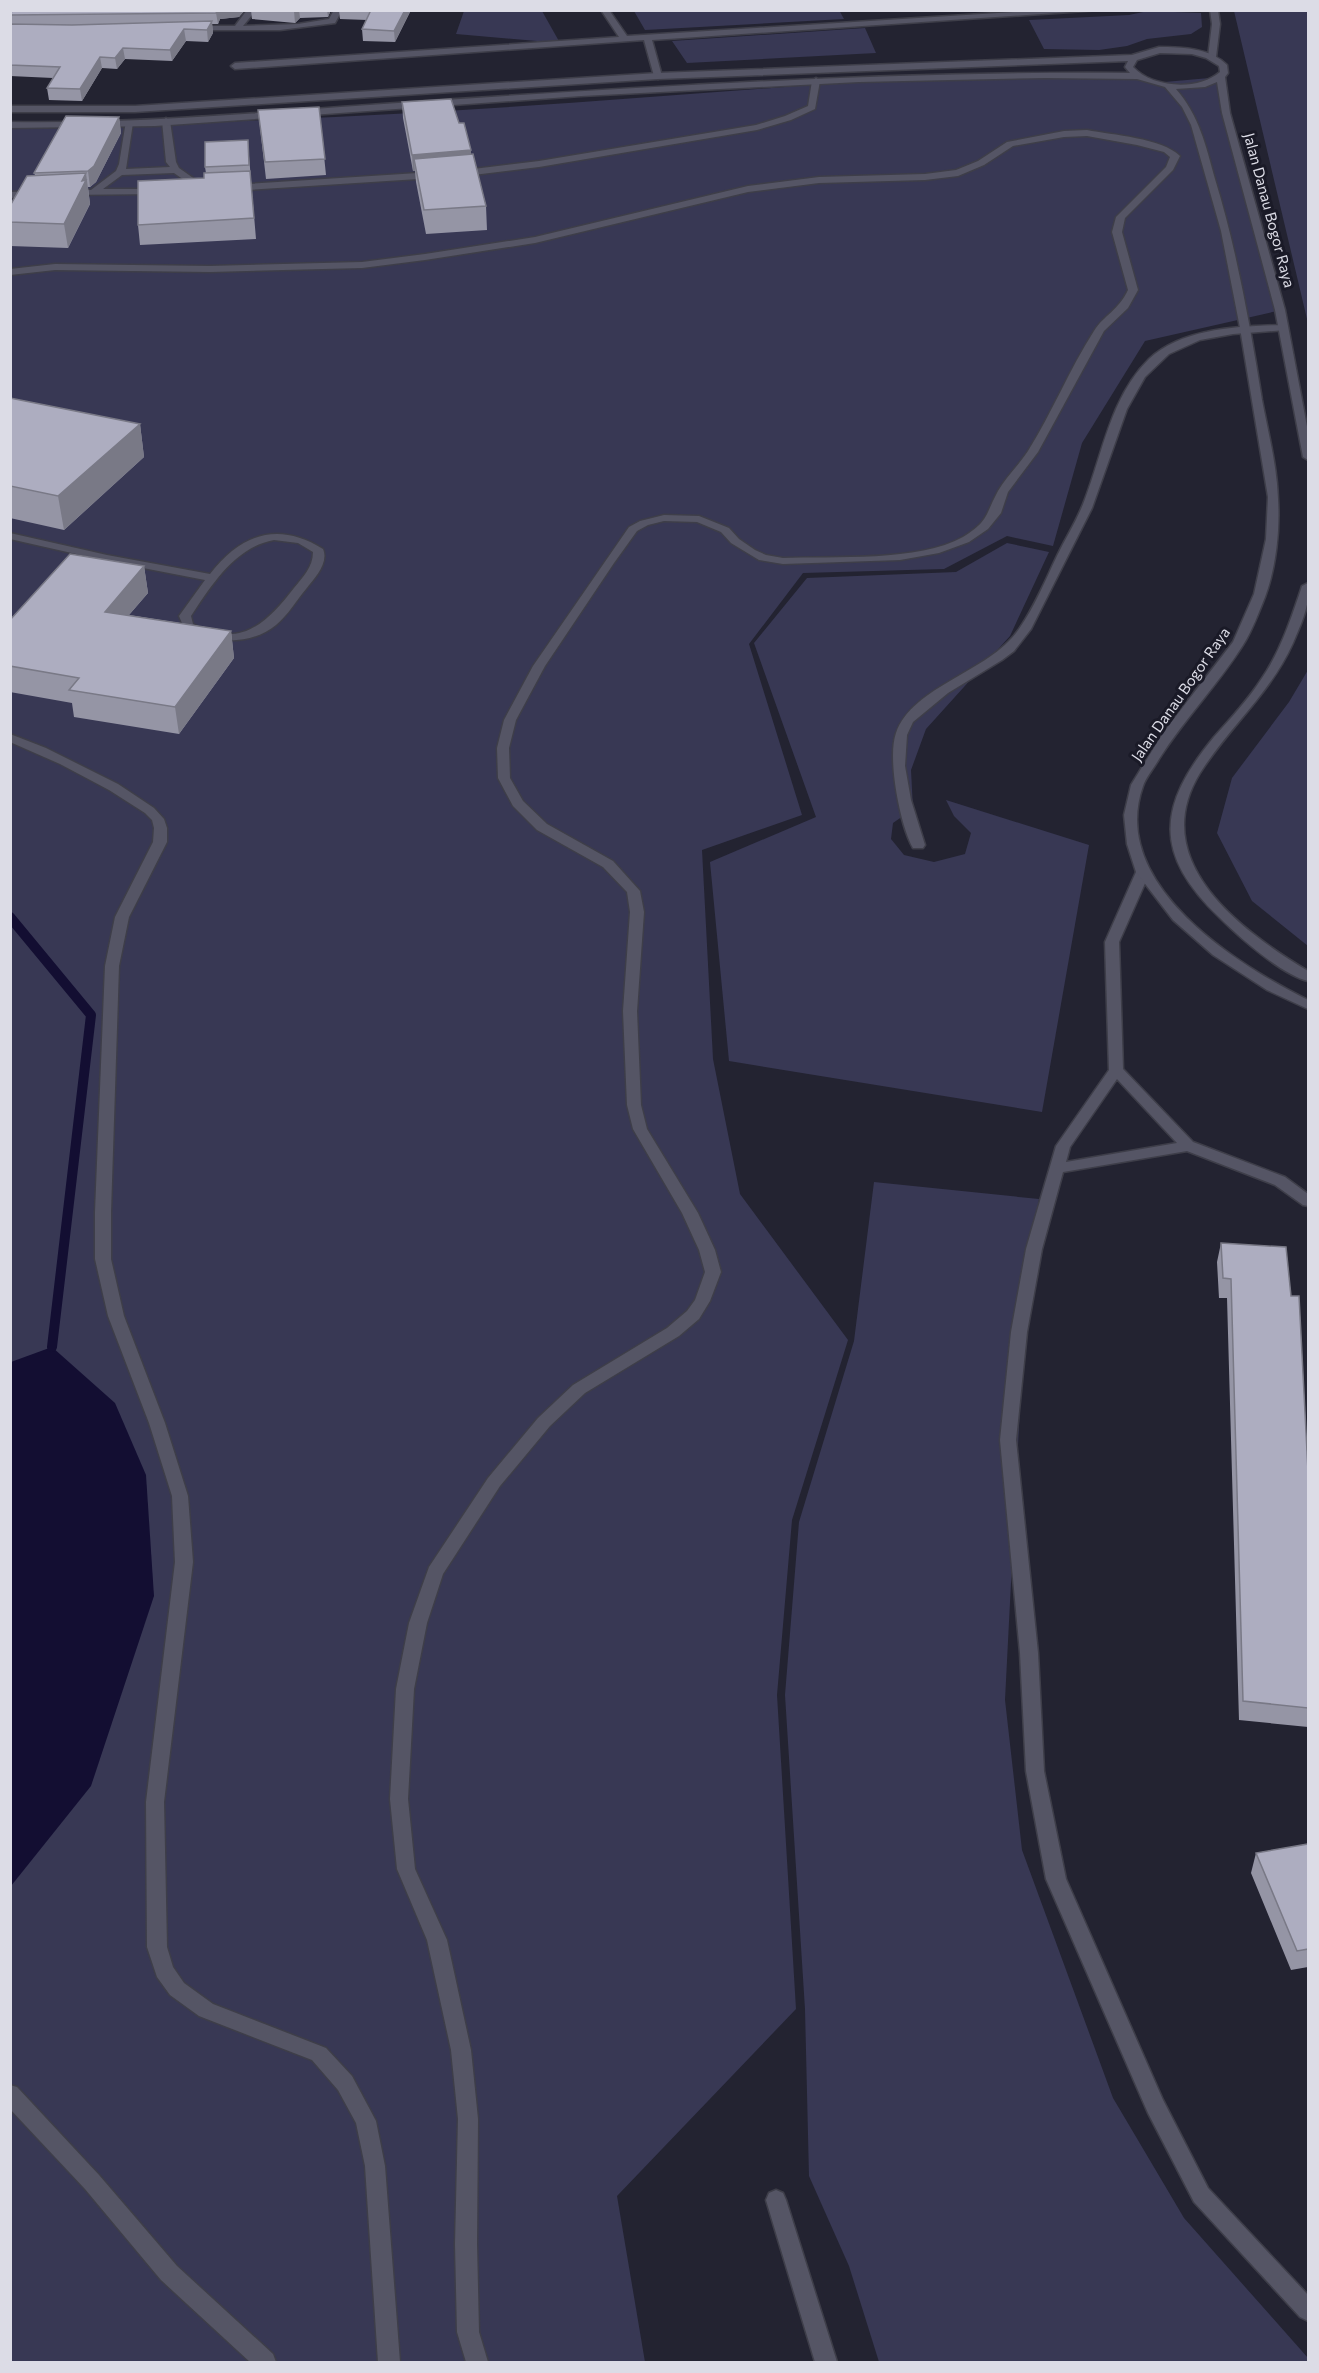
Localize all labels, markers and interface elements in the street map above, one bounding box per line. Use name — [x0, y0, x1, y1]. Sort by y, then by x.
street label: Jalan Danau Bogor Raya — [1241, 131, 1299, 289]
street label: Jalan Danau Bogor Raya — [1127, 624, 1233, 764]

